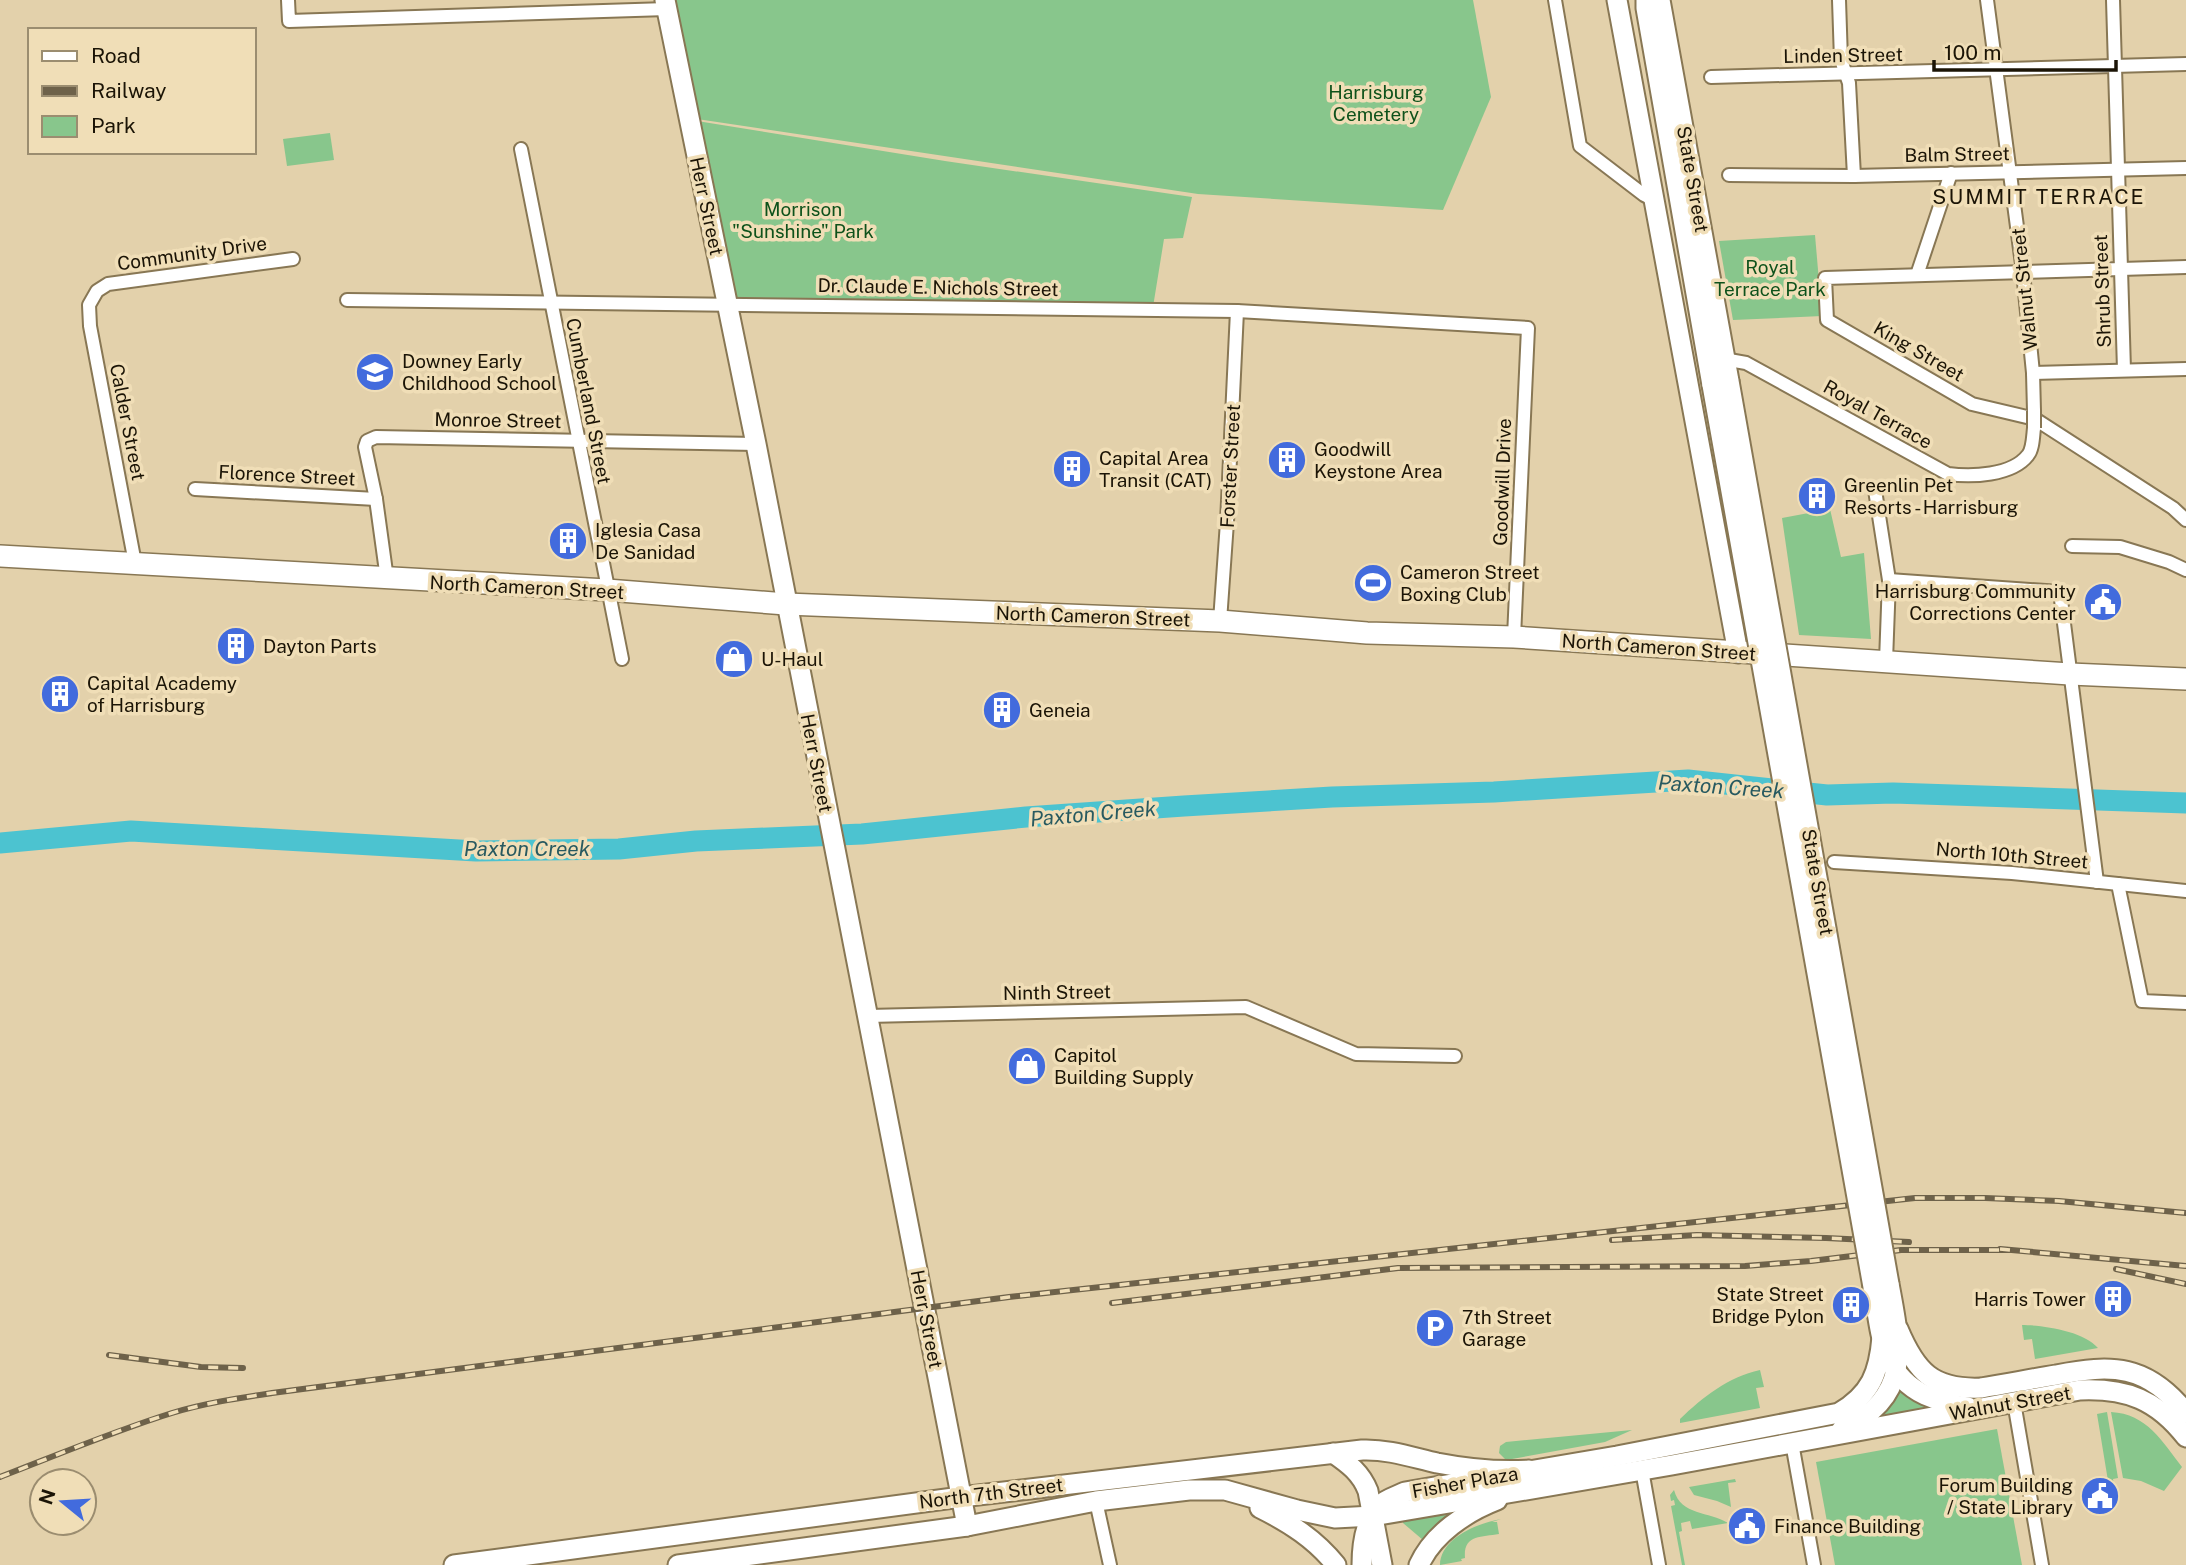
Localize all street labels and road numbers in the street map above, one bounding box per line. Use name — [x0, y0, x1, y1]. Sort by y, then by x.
street label: Linden Street — [1783, 43, 1903, 67]
street label: State Street — [1673, 124, 1713, 234]
street label: Balm Street — [1904, 142, 2010, 166]
street label: Herr Street — [686, 155, 728, 257]
street label: Walnut Street — [2007, 227, 2041, 351]
street label: Community Drive — [116, 232, 268, 274]
street label: Shrub Street — [2089, 234, 2115, 348]
street label: Dr. Claude E. Nichols Street — [817, 274, 1059, 300]
street label: Cumberland Street — [562, 316, 616, 486]
street label: King Street — [1870, 316, 1968, 386]
street label: Calder Street — [106, 362, 150, 482]
street label: Royal Terrace — [1820, 375, 1936, 453]
street label: Forster Street — [1216, 404, 1244, 528]
street label: Monroe Street — [434, 408, 562, 432]
street label: Goodwill Drive — [1489, 418, 1515, 546]
street label: Florence Street — [218, 460, 356, 490]
street label: North Cameron Street — [429, 571, 625, 603]
street label: North Cameron Street — [995, 602, 1191, 630]
street label: North Cameron Street — [1561, 629, 1757, 665]
street label: Herr Street — [797, 712, 837, 814]
street label: State Street — [1798, 827, 1838, 937]
street label: North 10th Street — [1935, 837, 2089, 873]
street label: Ninth Street — [1003, 980, 1111, 1004]
street label: Herr Street — [907, 1268, 947, 1370]
street label: Walnut Street — [1948, 1381, 2072, 1425]
street label: Fisher Plaza — [1410, 1462, 1520, 1502]
street label: North 7th Street — [918, 1473, 1064, 1513]

